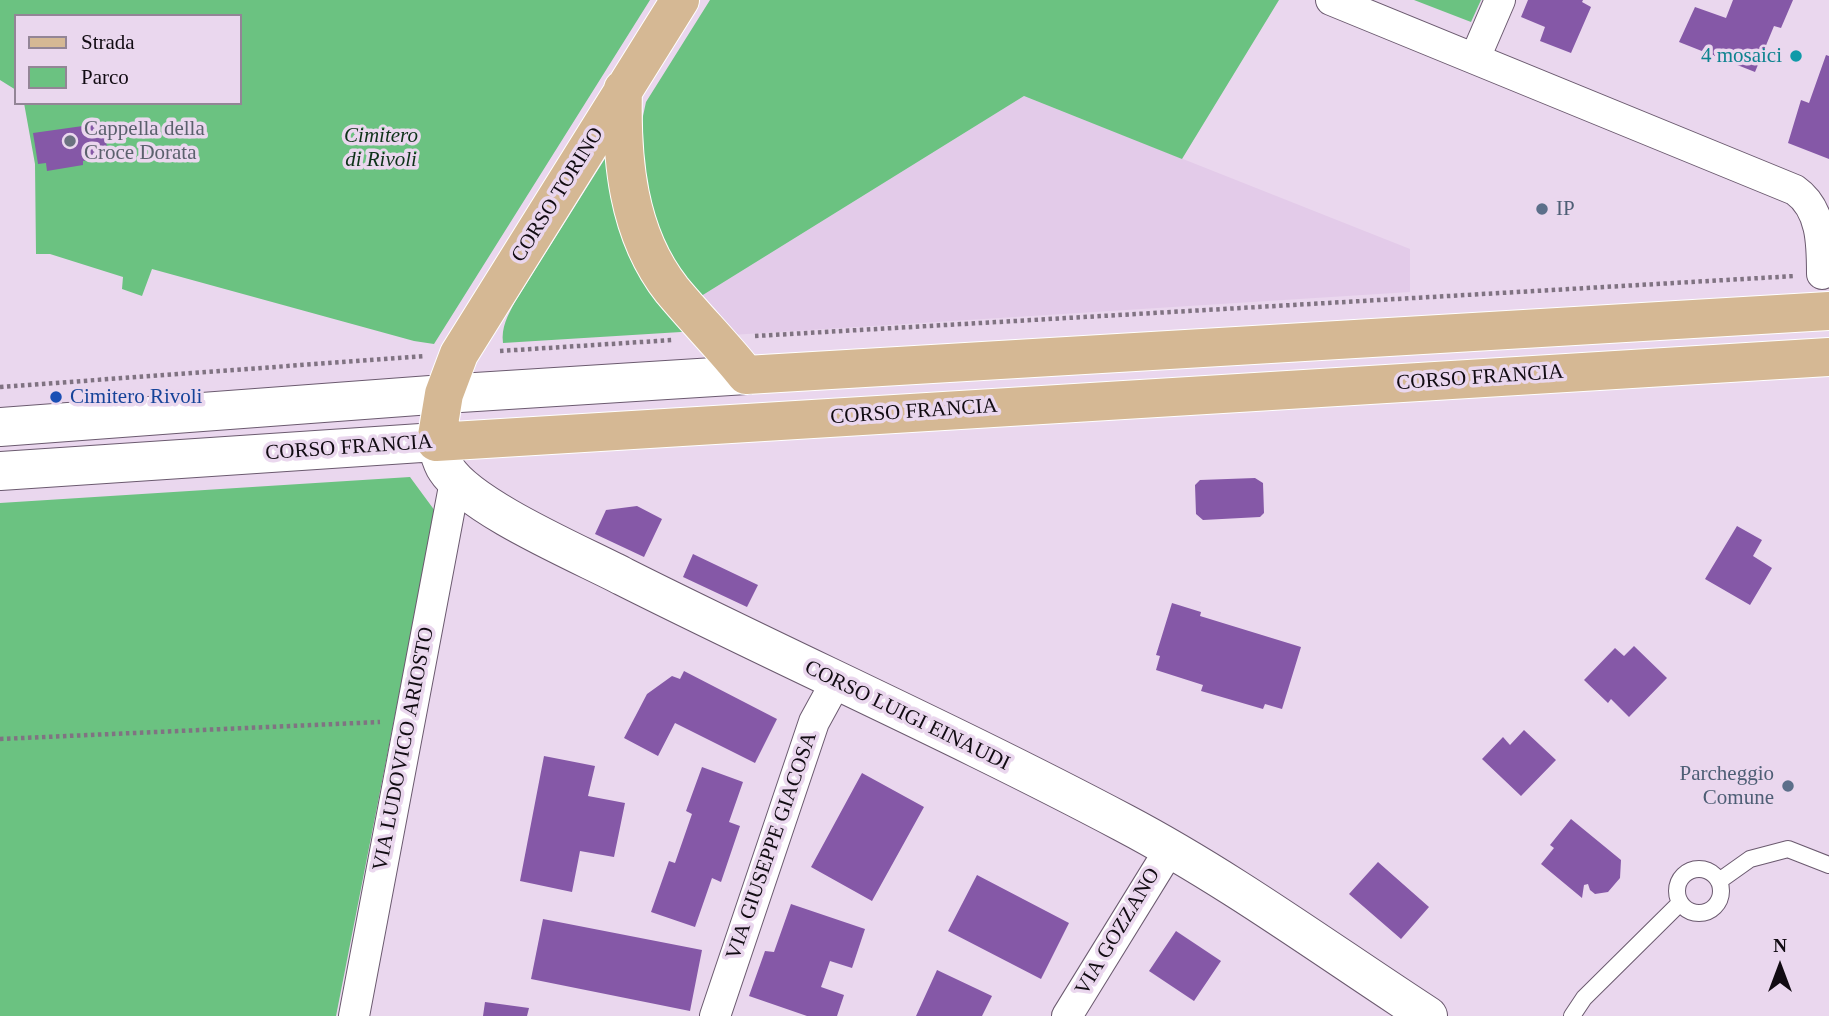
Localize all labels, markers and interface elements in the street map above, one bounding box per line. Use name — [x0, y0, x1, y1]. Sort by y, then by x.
legend — [14, 14, 242, 105]
text: Strada — [81, 30, 135, 54]
place label: 4 mosaici — [1701, 43, 1782, 69]
marker: 4 mosaici — [1788, 48, 1804, 64]
text: Parco — [81, 65, 129, 89]
place label: Cappella della Croce Dorata — [84, 116, 205, 166]
park label: Cimitero di Rivoli — [344, 123, 418, 173]
street label: CORSO TORINO — [506, 123, 610, 267]
marker: Cappella della Croce Dorata — [62, 133, 78, 149]
place label: IP — [1556, 196, 1575, 222]
marker: IP — [1534, 201, 1550, 217]
street label: CORSO FRANCIA — [1396, 360, 1564, 396]
place label: Cimitero Rivoli — [70, 384, 202, 410]
marker: Cimitero Rivoli — [48, 389, 64, 405]
street label: CORSO FRANCIA — [830, 394, 998, 430]
street label: CORSO FRANCIA — [265, 430, 433, 466]
street label: VIA LUDOVICO ARIOSTO — [368, 625, 440, 873]
street label: CORSO LUIGI EINAUDI — [800, 655, 1014, 777]
street label: VIA GIUSEPPE GIACOSA — [721, 729, 823, 963]
place label: Parcheggio Comune — [1680, 761, 1774, 811]
marker: Parcheggio Comune — [1780, 778, 1796, 794]
street label: VIA GOZZANO — [1070, 864, 1166, 1000]
north arrow — [1745, 932, 1815, 1002]
text: N — [1773, 935, 1787, 956]

